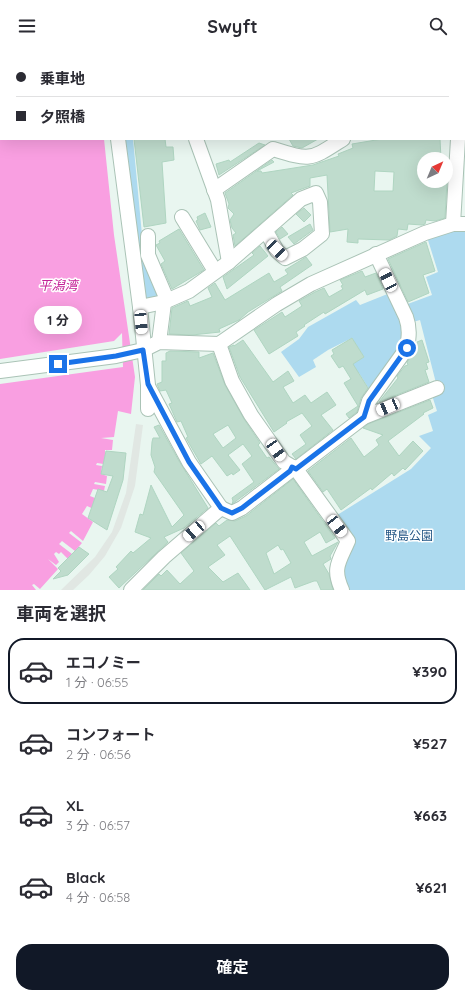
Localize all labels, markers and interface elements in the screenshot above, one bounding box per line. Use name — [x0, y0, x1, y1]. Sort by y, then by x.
icon: menu — [16, 15, 38, 37]
text: Swyft — [207, 15, 258, 38]
icon: search — [427, 15, 449, 37]
text: 乗車地 — [40, 69, 85, 88]
text: 夕照橋 — [40, 107, 85, 126]
north arrow — [417, 152, 453, 188]
map controls — [417, 152, 453, 188]
car — [264, 237, 290, 263]
car — [377, 267, 399, 293]
water label: 平潟湾 — [38, 277, 79, 293]
callout: 1 分 — [34, 306, 82, 334]
car — [134, 310, 148, 334]
text: 1 分 — [47, 312, 69, 328]
route start — [398, 339, 416, 357]
route end — [49, 355, 67, 373]
car — [375, 397, 401, 417]
car — [264, 437, 288, 463]
car — [325, 513, 349, 539]
car — [181, 519, 207, 543]
park label: 野島公園 — [385, 528, 433, 543]
text: 車両を選択 — [16, 602, 106, 625]
icon: car — [18, 653, 54, 689]
text: エコノミー — [66, 653, 141, 672]
text: ¥390 — [412, 662, 447, 681]
text: 1 分 · 06:55 — [66, 674, 128, 690]
icon: car — [18, 725, 54, 761]
text: コンフォート — [66, 725, 156, 744]
text: ¥527 — [413, 734, 447, 753]
text: 2 分 · 06:56 — [66, 746, 131, 762]
text: XL — [66, 796, 84, 815]
icon: car — [18, 797, 54, 833]
text: ¥663 — [413, 806, 447, 825]
text: 3 分 · 06:57 — [66, 817, 130, 833]
text: Black — [66, 868, 106, 887]
icon: car — [18, 869, 54, 905]
text: ¥621 — [415, 878, 447, 897]
text: 4 分 · 06:58 — [66, 889, 130, 905]
button: 確定 — [16, 944, 449, 990]

